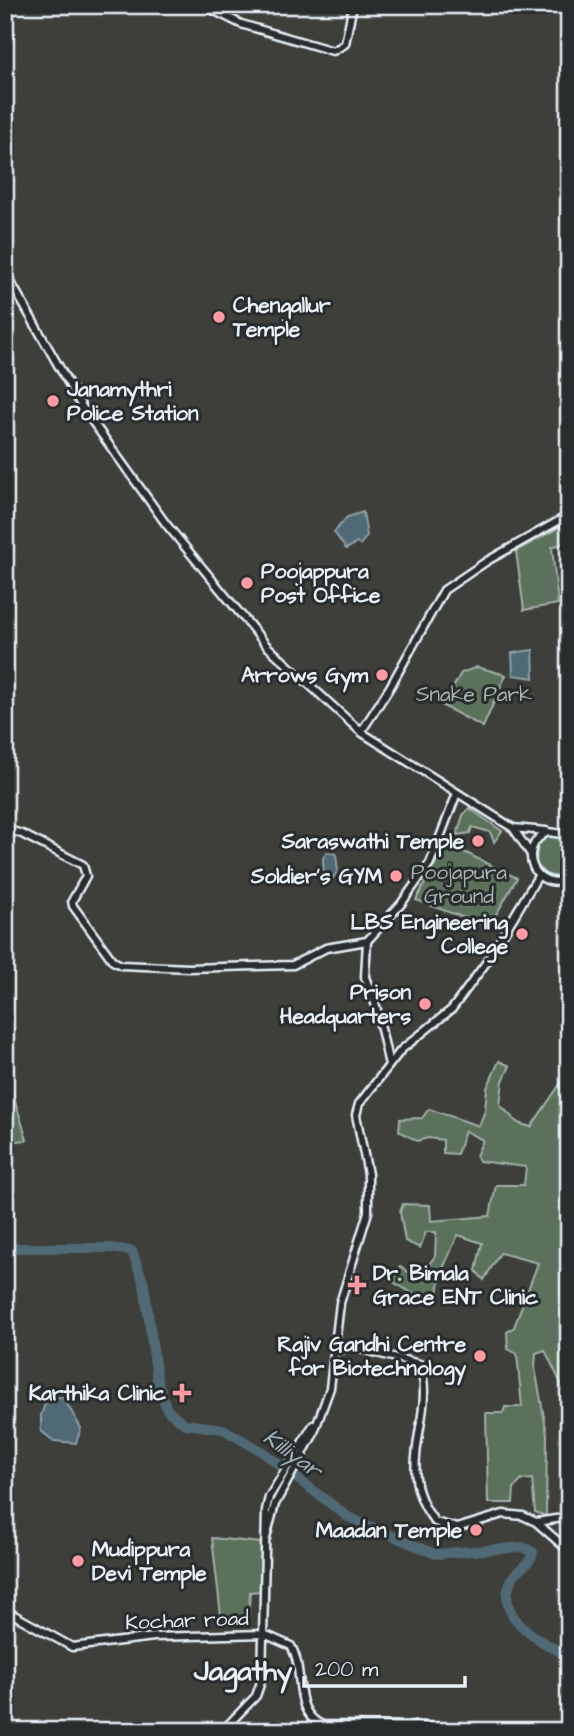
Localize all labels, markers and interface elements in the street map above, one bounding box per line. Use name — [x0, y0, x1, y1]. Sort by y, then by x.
place label: Chengallur Temple — [232, 291, 331, 345]
marker: Chengallur Temple — [211, 309, 227, 325]
place label: Janamythri Police Station — [66, 375, 199, 428]
marker: Janamythri Police Station — [45, 393, 61, 409]
place label: Poojappura Post Office — [261, 557, 381, 610]
marker: Poojappura Post Office — [239, 575, 255, 591]
place label: Arrows Gym — [241, 661, 369, 693]
marker: Arrows Gym — [374, 667, 390, 683]
park label: Snake Park — [416, 680, 532, 709]
place label: Saraswathi Temple — [281, 827, 465, 857]
marker: Saraswathi Temple — [470, 833, 486, 849]
park label: Poojapura Ground — [411, 858, 507, 911]
place label: Soldier's GYM — [250, 862, 383, 891]
marker: Soldier's GYM — [388, 868, 404, 884]
place label: LBS Engineering College — [350, 908, 509, 963]
marker: LBS Engineering College — [514, 926, 530, 942]
place label: Prison Headquarters — [280, 978, 411, 1032]
marker: Prison Headquarters — [417, 996, 433, 1012]
place label: Dr. Bimala Grace ENT Clinic — [373, 1259, 539, 1312]
marker: Dr. Bimala Grace ENT Clinic — [347, 1275, 367, 1295]
place label: Rajiv Gandhi Centre for Biotechnology — [277, 1330, 467, 1386]
marker: Rajiv Gandhi Centre for Biotechnology — [472, 1348, 488, 1364]
place label: Karthika Clinic — [29, 1379, 167, 1408]
marker: Karthika Clinic — [172, 1383, 192, 1403]
water label: Killiyar — [256, 1422, 330, 1488]
place label: Maadan Temple — [316, 1516, 463, 1546]
marker: Maadan Temple — [468, 1522, 484, 1538]
place label: Mudippura Devi Temple — [92, 1535, 207, 1589]
marker: Mudippura Devi Temple — [70, 1553, 86, 1569]
street label: Kochar road — [125, 1604, 250, 1637]
scale bar — [304, 1645, 466, 1689]
district label: Jagathy — [193, 1652, 293, 1694]
text: 200 m — [315, 1655, 379, 1684]

